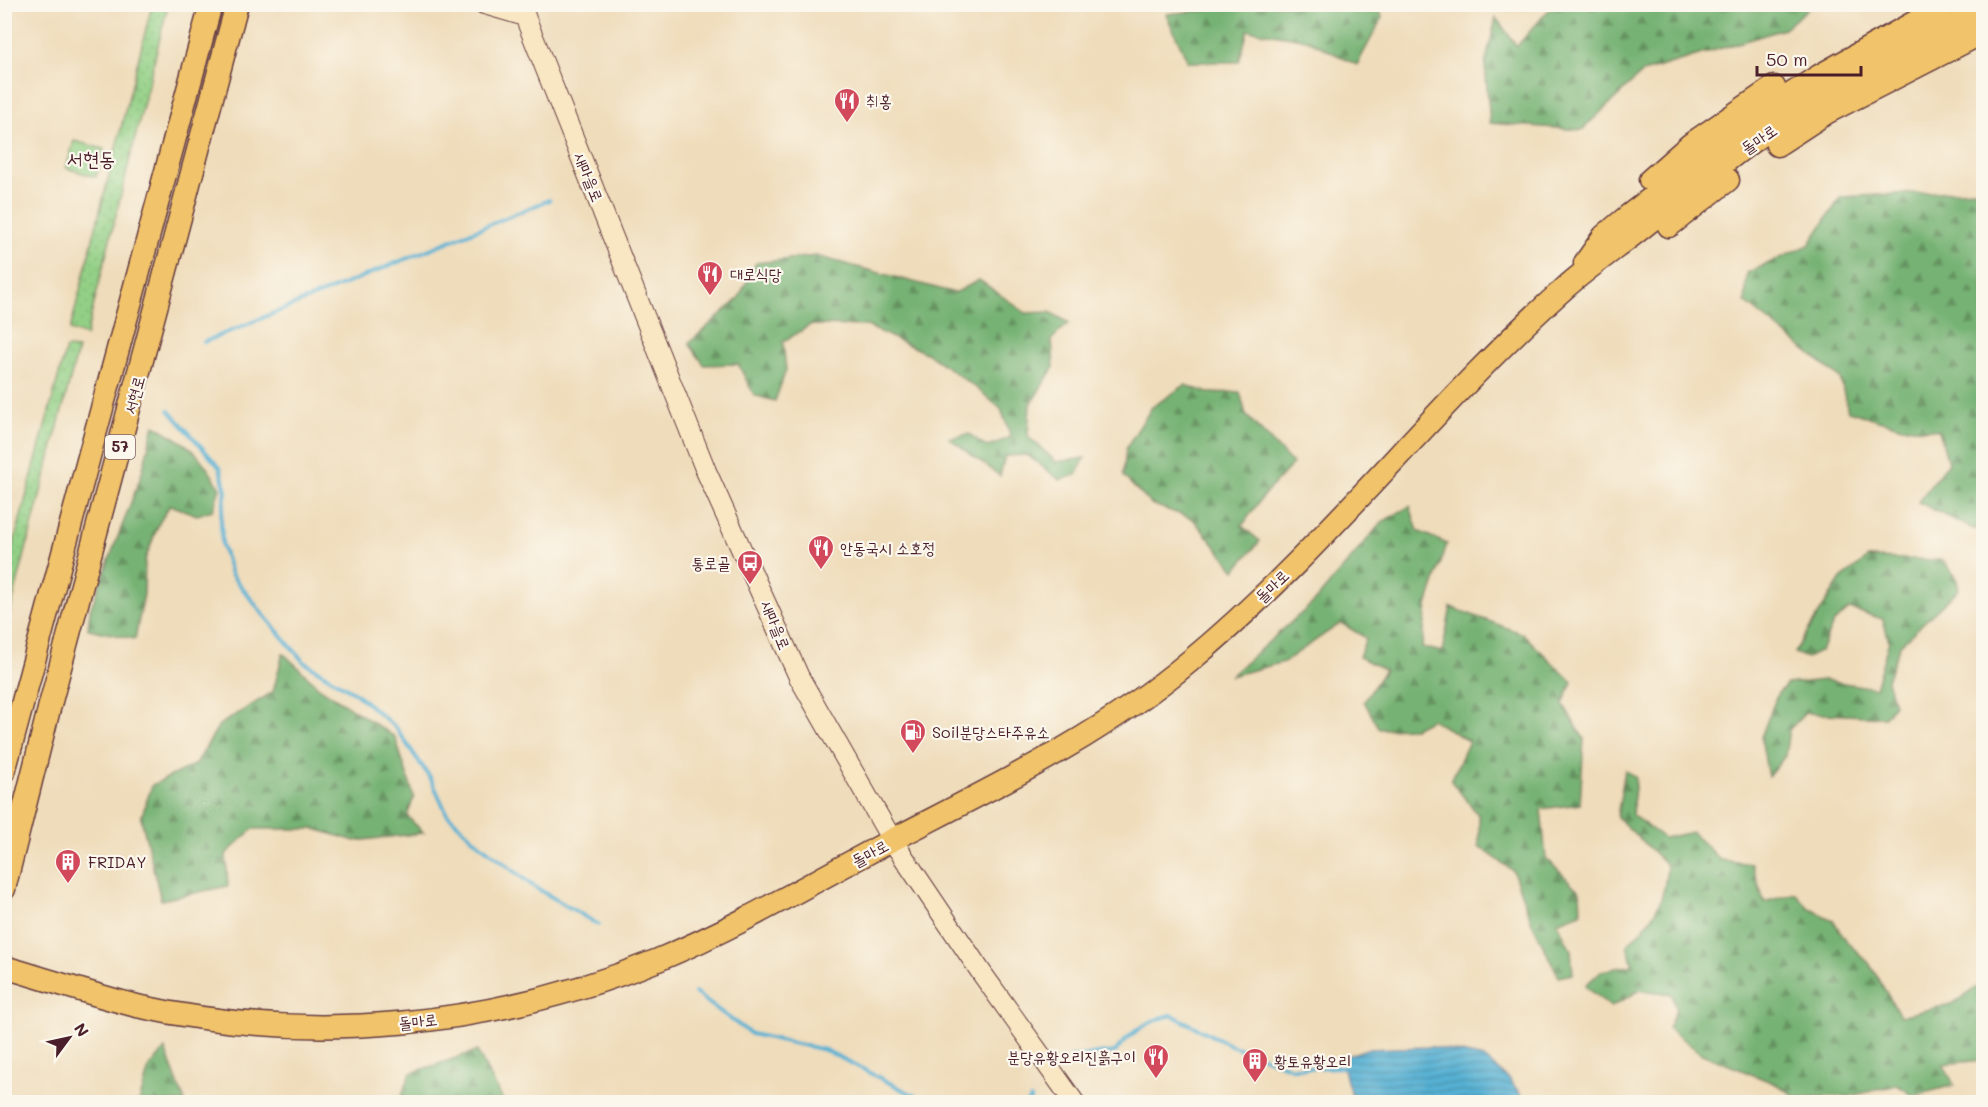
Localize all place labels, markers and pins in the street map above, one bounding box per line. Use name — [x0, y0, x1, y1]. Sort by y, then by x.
restaurant icon: 취홍 — [832, 86, 862, 124]
place label: 취홍 — [866, 90, 892, 111]
restaurant icon: 대로식당 — [695, 259, 725, 297]
place label: 대로식당 — [730, 263, 782, 284]
restaurant icon: 안동국시 소호정 — [806, 533, 836, 571]
place label: 안동국시 소호정 — [840, 537, 935, 558]
bus stop icon: 통로골 — [735, 548, 765, 586]
place label: 통로골 — [691, 552, 730, 573]
fuel station icon: Soil분당스타주유소 — [898, 717, 928, 755]
place label: Soil분당스타주유소 — [932, 721, 1050, 742]
building icon: FRIDAY — [53, 847, 83, 885]
place label: FRIDAY — [88, 851, 147, 872]
restaurant icon: 분당유황오리진흙구이 — [1141, 1042, 1171, 1080]
place label: 분당유황오리진흙구이 — [1007, 1046, 1136, 1067]
building icon: 황토유황오리 — [1240, 1046, 1270, 1084]
place label: 황토유황오리 — [1274, 1050, 1351, 1071]

